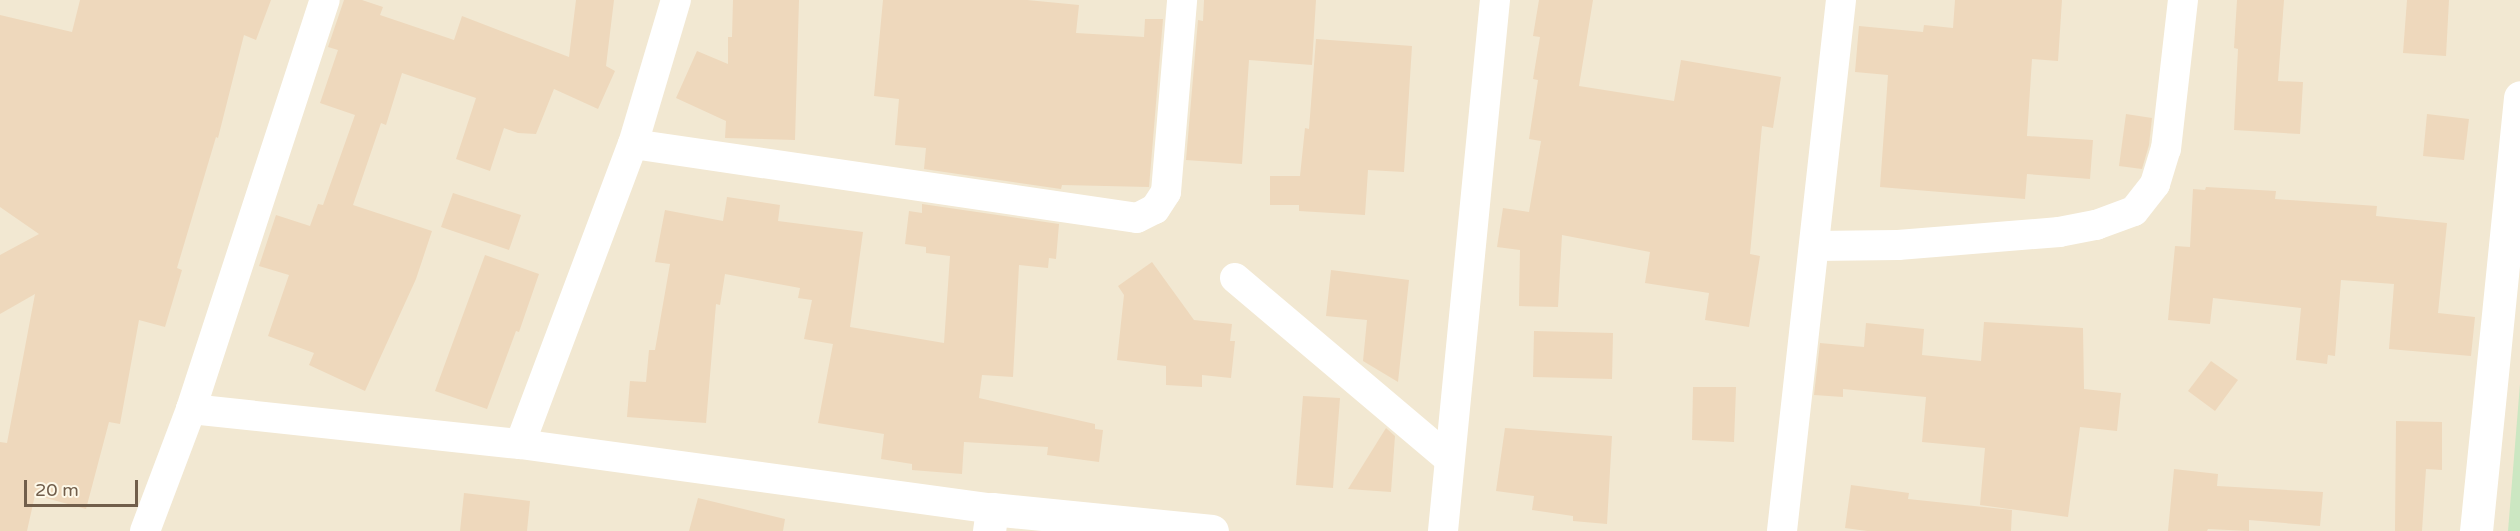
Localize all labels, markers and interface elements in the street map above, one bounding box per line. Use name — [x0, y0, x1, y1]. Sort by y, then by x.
scale bar — [27, 468, 141, 506]
text: 20 m — [35, 479, 79, 501]

